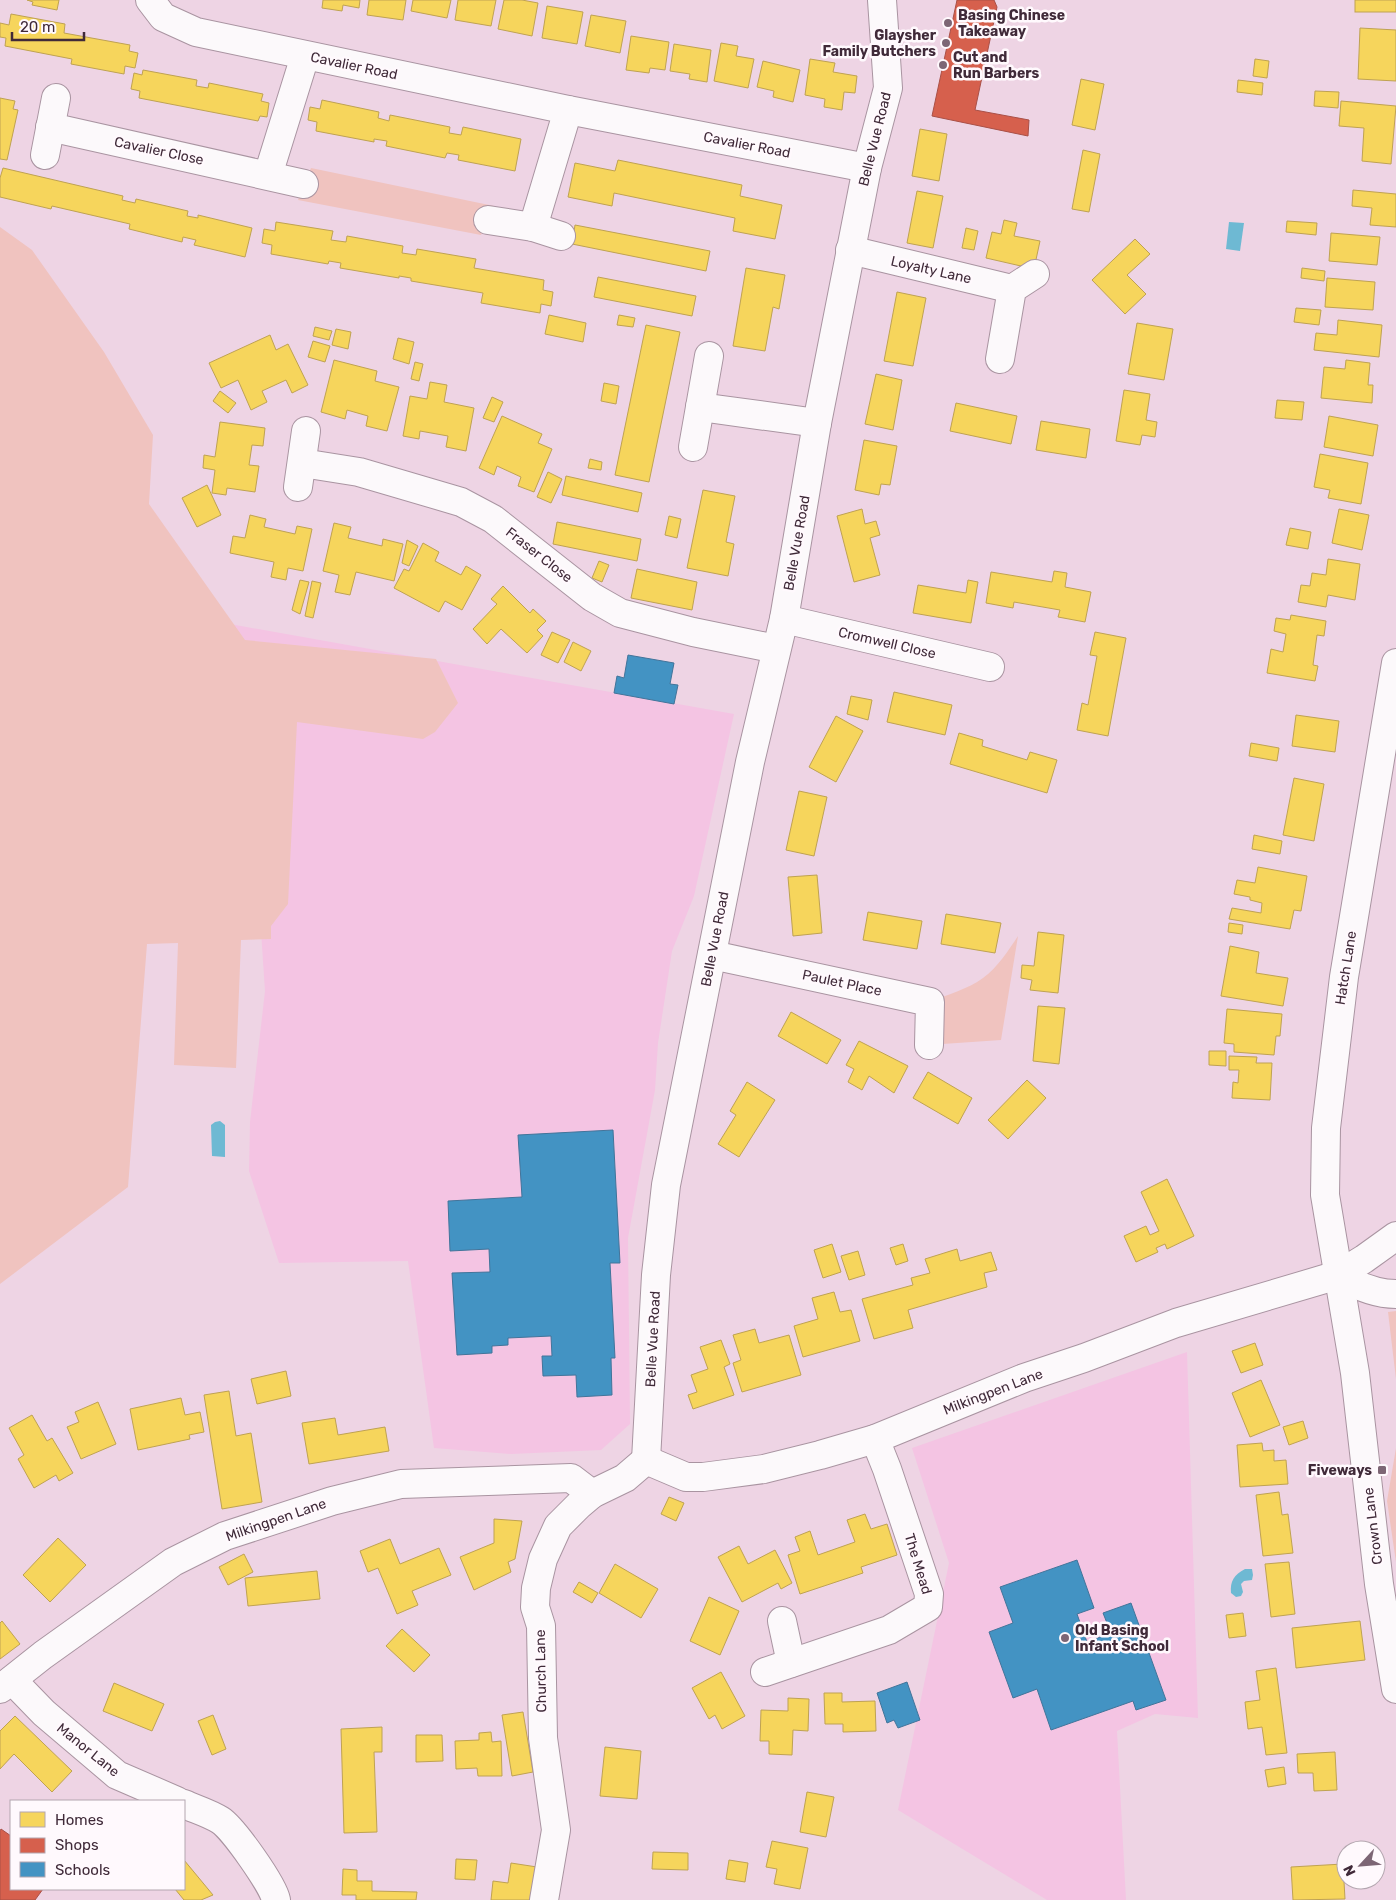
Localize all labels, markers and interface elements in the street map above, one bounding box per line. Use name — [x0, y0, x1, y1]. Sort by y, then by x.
place label: Basing Chinese Takeaway — [958, 7, 1065, 40]
scale bar — [12, 10, 85, 42]
marker: Basing Chinese Takeaway — [942, 17, 954, 29]
text: 20 m — [20, 18, 55, 36]
place label: Glaysher Family Butchers — [822, 27, 937, 60]
marker: Glaysher Family Butchers — [940, 37, 952, 49]
street label: Cavalier Road — [309, 49, 399, 83]
place label: Cut and Run Barbers — [953, 49, 1040, 82]
marker: Cut and Run Barbers — [937, 59, 949, 71]
street label: Belle Vue Road — [855, 90, 895, 188]
street label: Cavalier Road — [702, 128, 792, 162]
street label: Cavalier Close — [113, 133, 205, 169]
street label: Loyalty Lane — [889, 252, 973, 288]
street label: Belle Vue Road — [780, 494, 814, 592]
street label: Fraser Close — [502, 524, 576, 586]
street label: Cromwell Close — [836, 623, 938, 663]
street label: Belle Vue Road — [697, 890, 733, 988]
street label: Hatch Lane — [1332, 930, 1360, 1006]
street label: Paulet Place — [801, 966, 883, 1000]
street label: Belle Vue Road — [642, 1290, 664, 1388]
street label: Milkingpen Lane — [941, 1365, 1045, 1419]
place label: Fiveways — [1308, 1462, 1372, 1479]
marker: Fiveways — [1376, 1464, 1388, 1476]
street label: Crown Lane — [1360, 1486, 1386, 1565]
street label: Milkingpen Lane — [223, 1495, 329, 1545]
street label: The Mead — [901, 1532, 935, 1596]
place label: Old Basing Infant School — [1075, 1622, 1169, 1655]
street label: Church Lane — [532, 1629, 550, 1713]
marker: Old Basing Infant School — [1059, 1632, 1071, 1644]
street label: Manor Lane — [53, 1720, 123, 1781]
legend — [10, 1800, 185, 1890]
text: Homes — [55, 1811, 104, 1829]
text: Shops — [55, 1836, 99, 1854]
north arrow — [1336, 1840, 1386, 1890]
text: Schools — [55, 1861, 111, 1879]
text: N — [1340, 1862, 1360, 1879]

